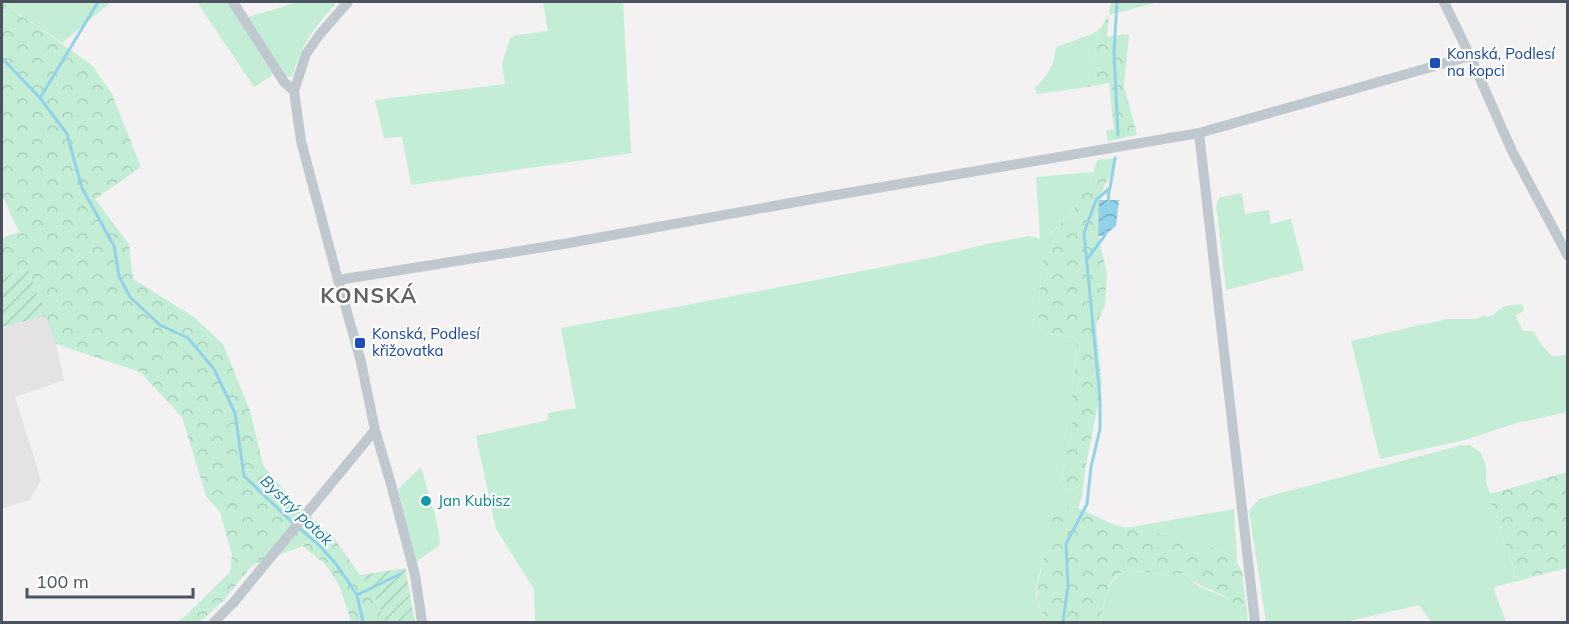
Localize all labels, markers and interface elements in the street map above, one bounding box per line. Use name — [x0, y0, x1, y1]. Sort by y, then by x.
place label: Konská, Podlesí na kopci — [1447, 44, 1556, 80]
marker: Konská, Podlesí na kopci — [1428, 56, 1442, 70]
district label: KONSKÁ — [320, 282, 418, 308]
place label: Konská, Podlesí křižovatka — [372, 324, 481, 360]
marker: Konská, Podlesí křižovatka — [353, 336, 367, 350]
water label: Bystrý potok — [257, 470, 338, 550]
place label: Jan Kubisz — [438, 491, 511, 510]
marker: Jan Kubisz — [419, 494, 433, 508]
scale bar — [27, 561, 194, 599]
text: 100 m — [36, 570, 89, 593]

